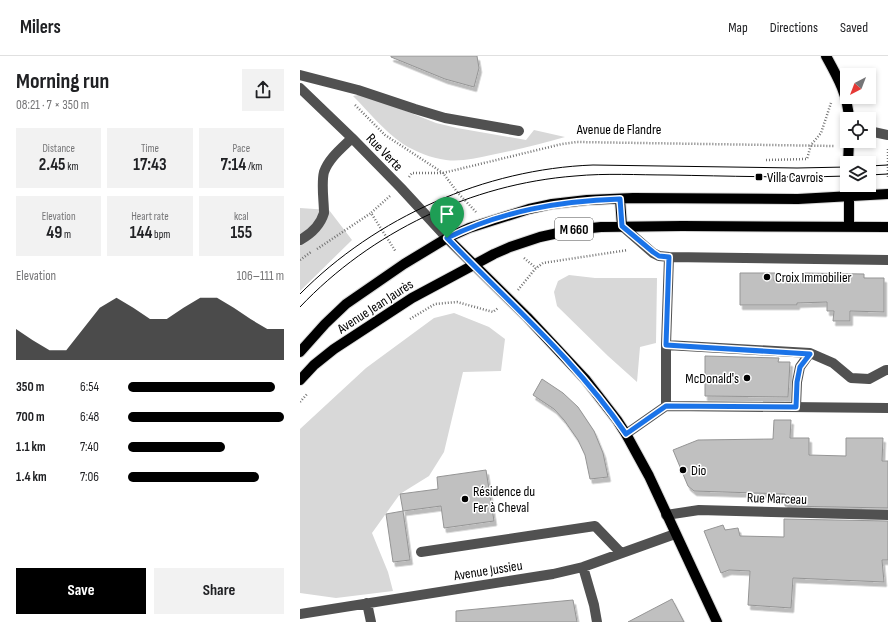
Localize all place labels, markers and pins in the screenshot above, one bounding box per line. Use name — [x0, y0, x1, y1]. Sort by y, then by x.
place label: Villa Cavrois — [767, 169, 823, 186]
marker: Villa Cavrois — [754, 172, 764, 182]
pin — [430, 197, 464, 238]
place label: Croix Immobilier — [775, 269, 852, 286]
marker: Croix Immobilier — [762, 272, 772, 282]
place label: McDonald's — [685, 370, 739, 387]
marker: McDonald's — [742, 373, 752, 383]
place label: Dio — [691, 462, 706, 479]
marker: Dio — [678, 465, 688, 475]
place label: Résidence du Fer à Cheval — [473, 483, 535, 516]
marker: Résidence du Fer à Cheval — [460, 494, 470, 504]

